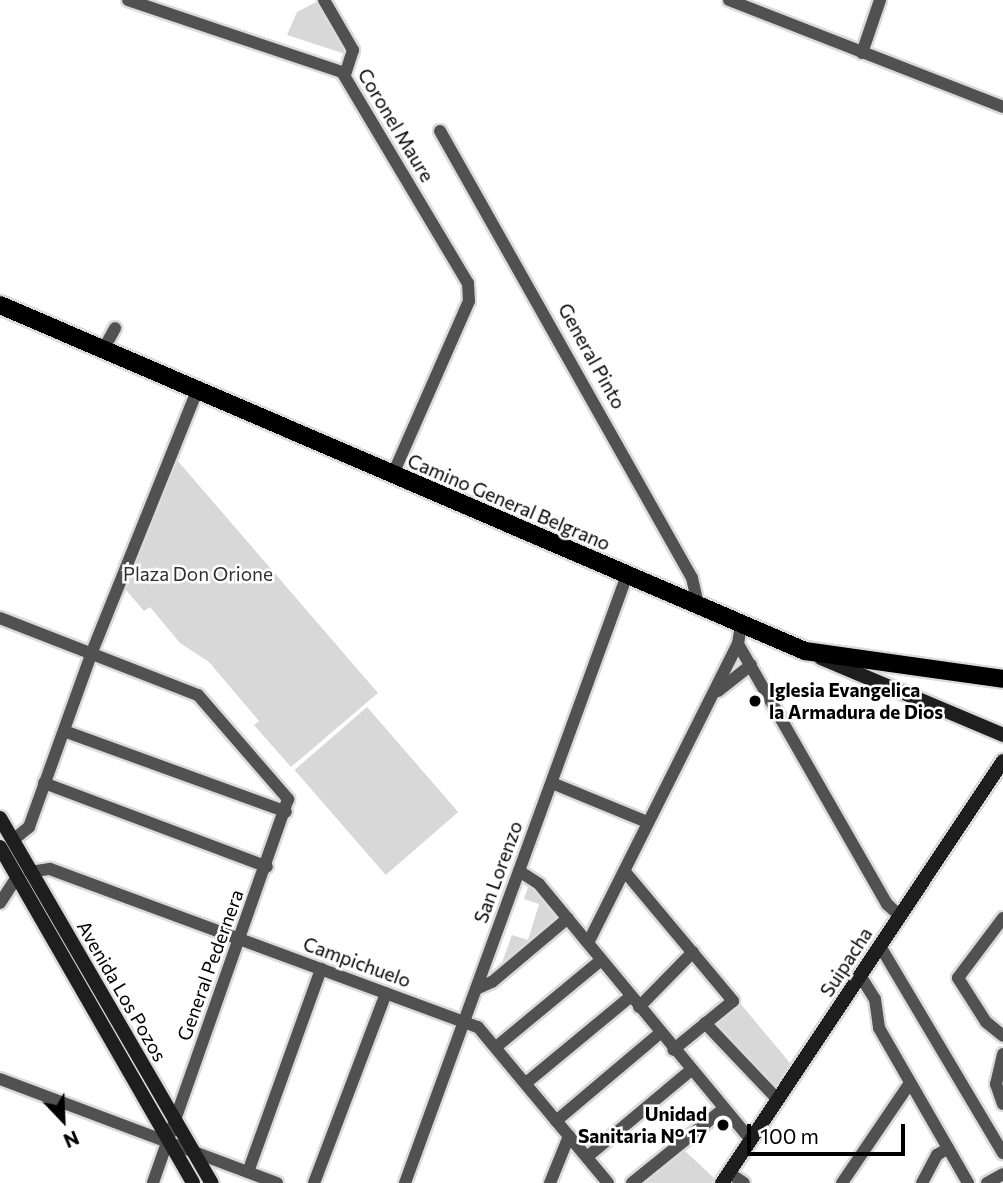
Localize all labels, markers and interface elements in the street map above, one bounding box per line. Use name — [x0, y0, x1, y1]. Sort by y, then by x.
street label: Coronel Maure — [353, 64, 439, 186]
street label: General Pinto — [554, 299, 630, 413]
street label: Camino General Belgrano — [404, 449, 614, 555]
park label: Plaza Don Orione — [123, 563, 273, 585]
place label: Iglesia Evangelica la Armadura de Dios — [769, 679, 943, 723]
marker: Iglesia Evangelica la Armadura de Dios — [747, 693, 763, 709]
street label: San Lorenzo — [469, 818, 527, 926]
street label: General Pedernera — [172, 886, 248, 1044]
street label: Avenida Los Pozos — [72, 917, 172, 1065]
street label: Suipacha — [815, 923, 877, 1001]
street label: Campichuelo — [300, 932, 414, 992]
north arrow — [28, 1085, 98, 1155]
place label: Unidad Sanitaria N° 17 — [578, 1103, 707, 1147]
scale bar — [751, 1110, 908, 1154]
marker: Unidad Sanitaria N° 17 — [713, 1115, 733, 1135]
text: 100 m — [760, 1123, 819, 1148]
text: N — [60, 1126, 82, 1153]

